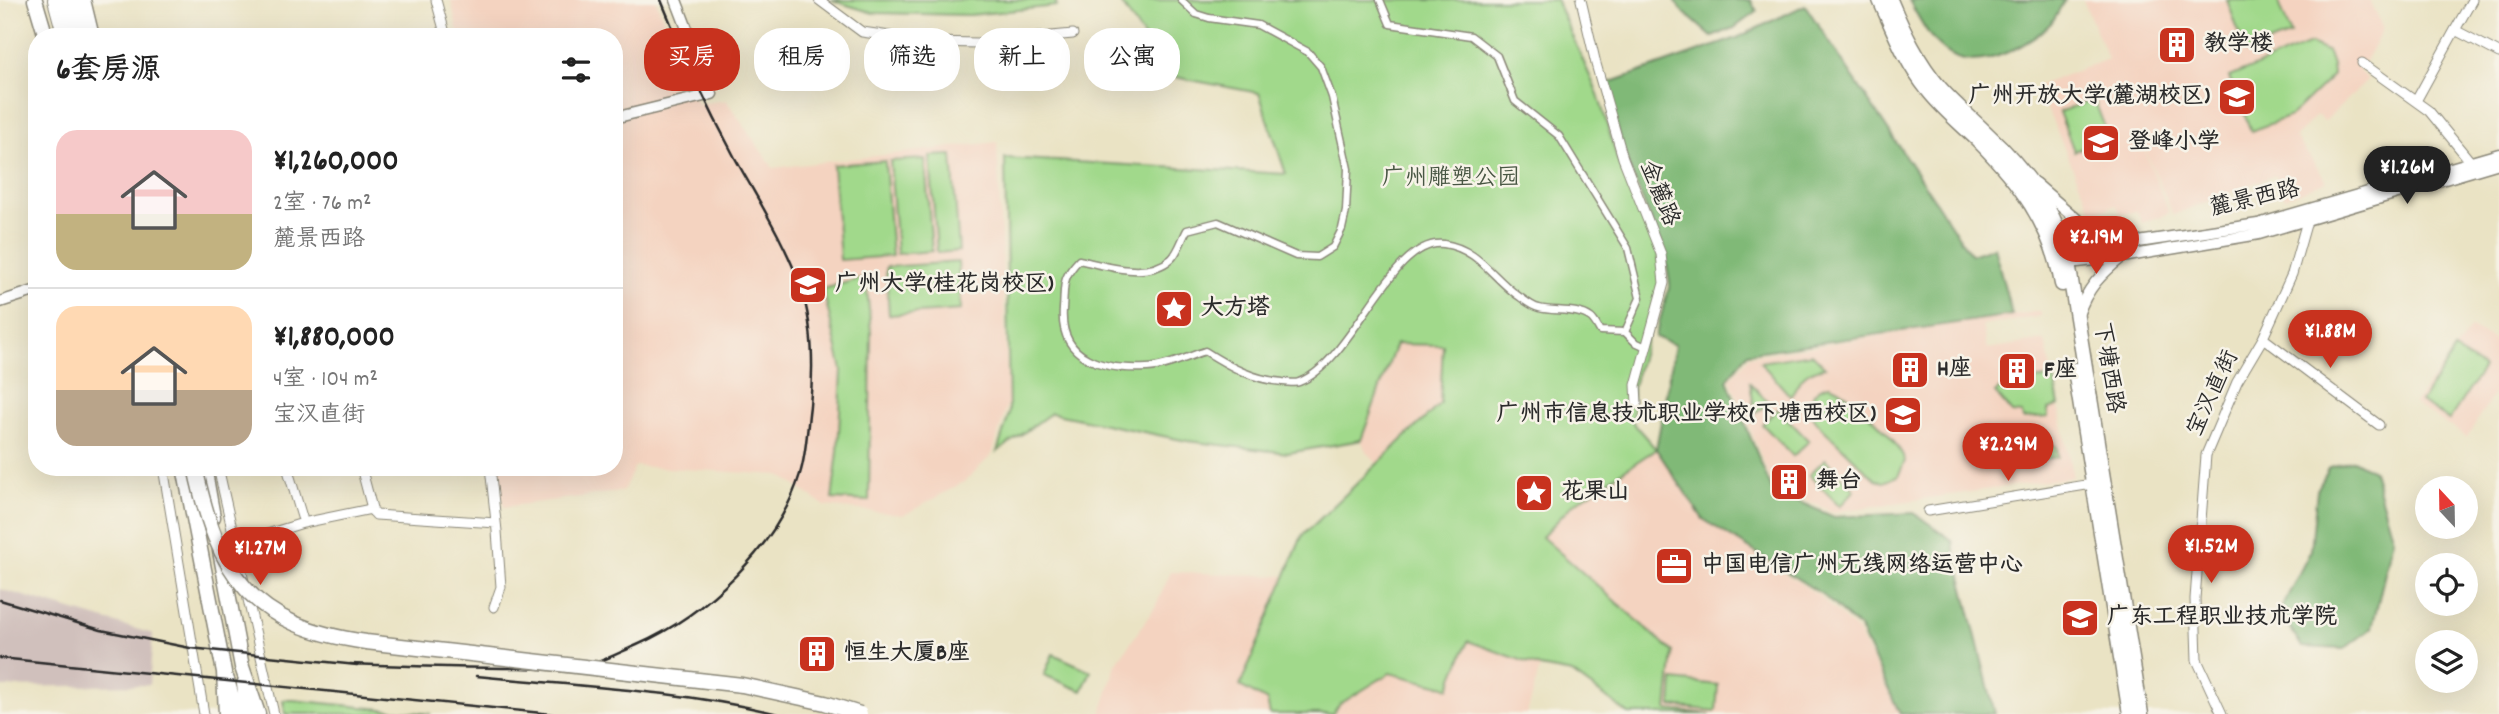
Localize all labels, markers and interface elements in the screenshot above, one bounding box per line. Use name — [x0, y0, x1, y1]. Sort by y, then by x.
building icon: 教学楼 — [2156, 24, 2198, 66]
chip: 买房 — [644, 28, 740, 91]
chip: 租房 — [754, 28, 850, 91]
chip: 筛选 — [864, 28, 960, 91]
chip: 新上 — [974, 28, 1070, 91]
chip: 公寓 — [1084, 28, 1180, 91]
place label: 教学楼 — [2204, 29, 2273, 62]
text: 6套房源 — [56, 51, 161, 94]
icon: filters — [557, 51, 595, 89]
school or university icon: 广州开放大学(麓湖校区) — [2216, 76, 2258, 118]
place label: 广州开放大学(麓湖校区) — [1969, 81, 2210, 114]
school or university icon: 登峰小学 — [2080, 122, 2122, 164]
place label: 登峰小学 — [2128, 127, 2220, 160]
text: ¥1,260,000 — [273, 142, 399, 185]
pin: ¥1.26M — [2350, 146, 2464, 206]
text: ¥1.26M — [2380, 152, 2434, 185]
street label: 金麓路 — [1630, 156, 1686, 232]
icon: home — [112, 158, 196, 242]
park label: 广州雕塑公园 — [1382, 163, 1520, 196]
street label: 麓景西路 — [2206, 174, 2304, 226]
text: 2室 · 76 m² — [273, 188, 371, 221]
pin: ¥2.19M — [2039, 216, 2153, 276]
text: ¥2.19M — [2069, 222, 2123, 255]
text: 麓景西路 — [273, 224, 365, 257]
school or university icon: 广州大学(桂花岗校区) — [787, 264, 829, 306]
place label: 广州大学(桂花岗校区) — [835, 269, 1054, 302]
place icon: 大方塔 — [1153, 288, 1195, 330]
place label: 大方塔 — [1201, 293, 1270, 326]
pin: ¥1.88M — [2273, 310, 2387, 370]
text: ¥1.88M — [2304, 316, 2356, 349]
text: ¥1,880,000 — [273, 318, 395, 361]
street label: 下塘西路 — [2084, 320, 2130, 416]
icon: home — [112, 334, 196, 418]
street label: 宝汉直街 — [2180, 345, 2248, 443]
building icon: H座 — [1889, 349, 1931, 391]
building icon: F座 — [1996, 350, 2038, 392]
place label: H座 — [1937, 354, 1972, 387]
place label: F座 — [2044, 355, 2077, 388]
text: 4室 · 104 m² — [273, 364, 378, 397]
school or university icon: 广州市信息技术职业学校(下塘西校区) — [1882, 394, 1924, 436]
place label: 广州市信息技术职业学校(下塘西校区) — [1497, 399, 1876, 432]
text: 宝汉直街 — [273, 400, 365, 433]
pin: ¥2.29M — [1951, 424, 2065, 483]
text: ¥2.29M — [1978, 429, 2038, 462]
building icon: 舞台 — [1768, 461, 1810, 503]
place label: 舞台 — [1816, 466, 1862, 499]
place icon: 花果山 — [1513, 472, 1555, 514]
north arrow — [2415, 476, 2478, 539]
map controls — [2415, 476, 2478, 693]
place label: 花果山 — [1561, 477, 1630, 510]
pin: ¥1.52M — [2154, 526, 2268, 585]
pin: ¥1.27M — [203, 528, 317, 587]
text: ¥1.52M — [2184, 531, 2238, 564]
text: ¥1.27M — [234, 533, 286, 566]
office icon: 中国电信广州无线网络运营中心 — [1653, 545, 1695, 587]
place label: 中国电信广州无线网络运营中心 — [1701, 550, 2023, 583]
button: locate — [2415, 553, 2478, 616]
school or university icon: 广东工程职业技术学院 — [2059, 597, 2101, 639]
place label: 广东工程职业技术学院 — [2107, 602, 2337, 635]
button: layers — [2415, 630, 2478, 693]
building icon: 恒生大厦B座 — [796, 633, 838, 675]
place label: 恒生大厦B座 — [844, 638, 970, 671]

